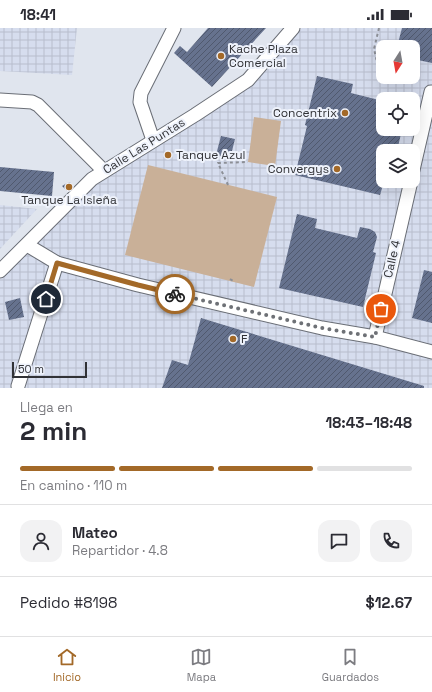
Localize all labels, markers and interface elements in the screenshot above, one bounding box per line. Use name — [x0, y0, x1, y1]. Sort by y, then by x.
text: 18:41 — [20, 5, 56, 24]
north arrow — [376, 40, 420, 84]
map controls — [376, 40, 420, 188]
place label: Kache Plaza Comercial — [229, 41, 298, 71]
marker: Kache Plaza Comercial — [216, 51, 226, 61]
button: locate — [376, 92, 420, 136]
place label: Concentrix — [273, 105, 337, 121]
marker: Concentrix — [340, 108, 350, 118]
street label: Calle Las Puntas — [100, 114, 188, 178]
button: layers — [376, 144, 420, 188]
place label: Tanque Azul — [176, 147, 245, 163]
marker: Tanque Azul — [163, 150, 173, 160]
place label: Convergys — [268, 161, 329, 177]
marker: Convergys — [332, 164, 342, 174]
marker: Tanque La Isleña — [64, 182, 74, 192]
place label: Tanque La Isleña — [21, 192, 117, 208]
street label: Calle 4 — [380, 238, 404, 279]
courier — [155, 274, 195, 314]
pin — [29, 282, 63, 316]
icon: bike — [164, 283, 186, 305]
icon: home — [35, 288, 57, 310]
pin — [364, 292, 398, 326]
icon: bag — [370, 298, 392, 320]
place label: F — [241, 331, 248, 347]
marker: F — [228, 334, 238, 344]
scale bar — [12, 360, 87, 379]
text: 50 m — [18, 362, 44, 376]
text: Llega en — [20, 399, 73, 416]
text: 18:43–18:48 — [326, 413, 412, 432]
text: 2 min — [20, 414, 87, 448]
text: En camino · 110 m — [20, 477, 127, 494]
button: person — [20, 520, 62, 562]
button: chat — [318, 520, 360, 562]
button: phone — [370, 520, 412, 562]
text: Mateo — [72, 523, 118, 542]
text: Repartidor · 4.8 — [72, 542, 168, 559]
text: Pedido #8198 — [20, 593, 117, 612]
text: $12.67 — [366, 593, 412, 612]
tab: Inicio — [53, 646, 81, 684]
tab: Mapa — [187, 646, 216, 684]
tab: Guardados — [322, 646, 379, 684]

